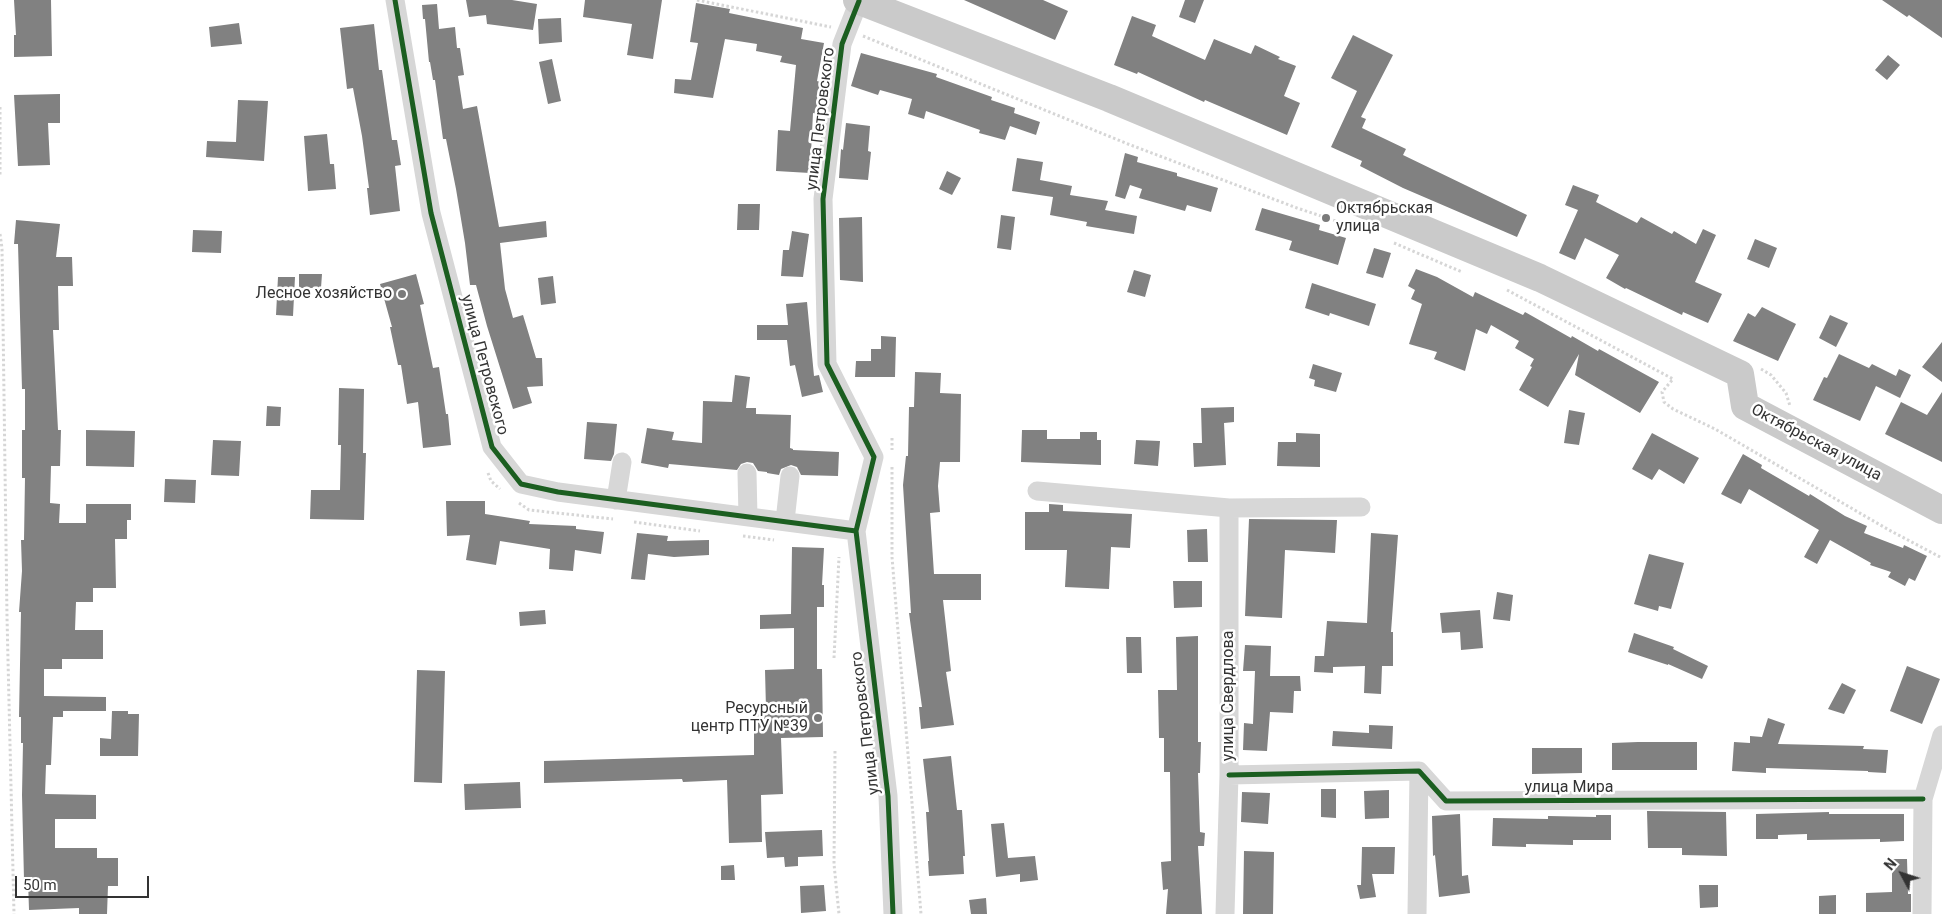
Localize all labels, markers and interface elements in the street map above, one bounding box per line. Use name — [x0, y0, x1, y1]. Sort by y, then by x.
street label: улица Петровского — [803, 46, 839, 192]
place label: Октябрьская улица — [1336, 199, 1433, 237]
marker: Октябрьская улица — [1320, 212, 1332, 224]
place label: Лесное хозяйство — [256, 284, 392, 304]
marker: Лесное хозяйство — [396, 288, 408, 300]
street label: улица Петровского — [456, 293, 512, 437]
street label: Октябрьская улица — [1748, 401, 1884, 485]
street label: улица Свердлова — [1219, 631, 1239, 761]
street label: улица Петровского — [848, 650, 884, 796]
place label: Ресурсный центр ПТУ №39 — [691, 699, 808, 737]
marker: Ресурсный центр ПТУ №39 — [812, 712, 824, 724]
street label: улица Мира — [1525, 778, 1613, 798]
north arrow — [1877, 849, 1927, 899]
text: N — [1881, 855, 1900, 873]
scale bar — [18, 866, 151, 898]
text: 50 m — [23, 876, 57, 894]

